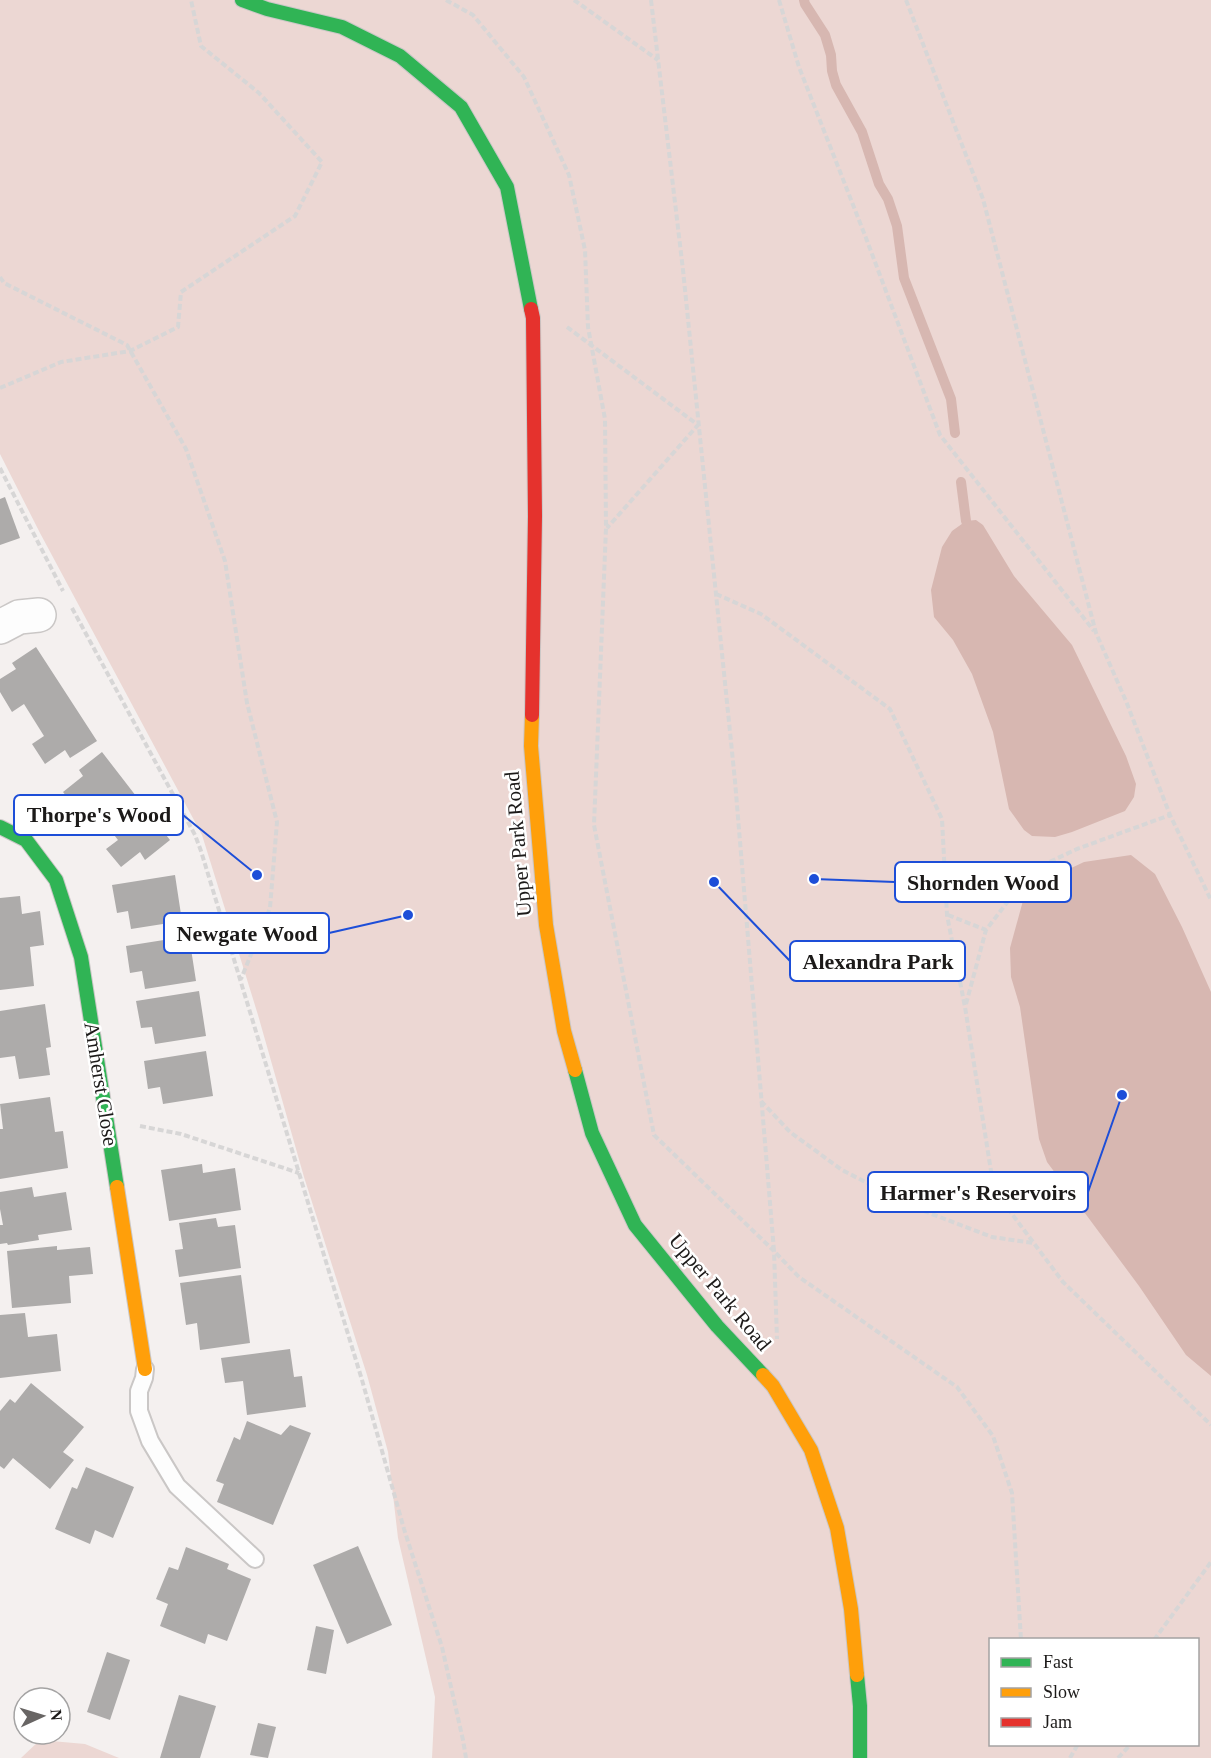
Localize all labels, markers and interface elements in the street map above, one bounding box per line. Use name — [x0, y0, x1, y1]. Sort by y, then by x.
street label: Upper Park Road — [500, 770, 536, 918]
callout: Thorpe's Wood — [14, 795, 183, 835]
text: Thorpe's Wood — [27, 802, 171, 827]
callout: Shornden Wood — [895, 862, 1071, 902]
text: Shornden Wood — [907, 870, 1059, 895]
callout: Newgate Wood — [164, 913, 329, 953]
text: Newgate Wood — [177, 921, 317, 946]
callout: Alexandra Park — [790, 941, 965, 981]
text: Alexandra Park — [803, 949, 954, 974]
street label: Amherst Close — [79, 1020, 123, 1148]
callout: Harmer's Reservoirs — [868, 1172, 1088, 1212]
text: Harmer's Reservoirs — [880, 1180, 1076, 1205]
street label: Upper Park Road — [664, 1228, 776, 1356]
legend — [989, 1638, 1199, 1746]
text: Fast — [1043, 1652, 1073, 1672]
text: Slow — [1043, 1682, 1080, 1702]
north arrow — [12, 1686, 72, 1746]
text: N — [48, 1709, 65, 1722]
text: Jam — [1043, 1712, 1072, 1732]

